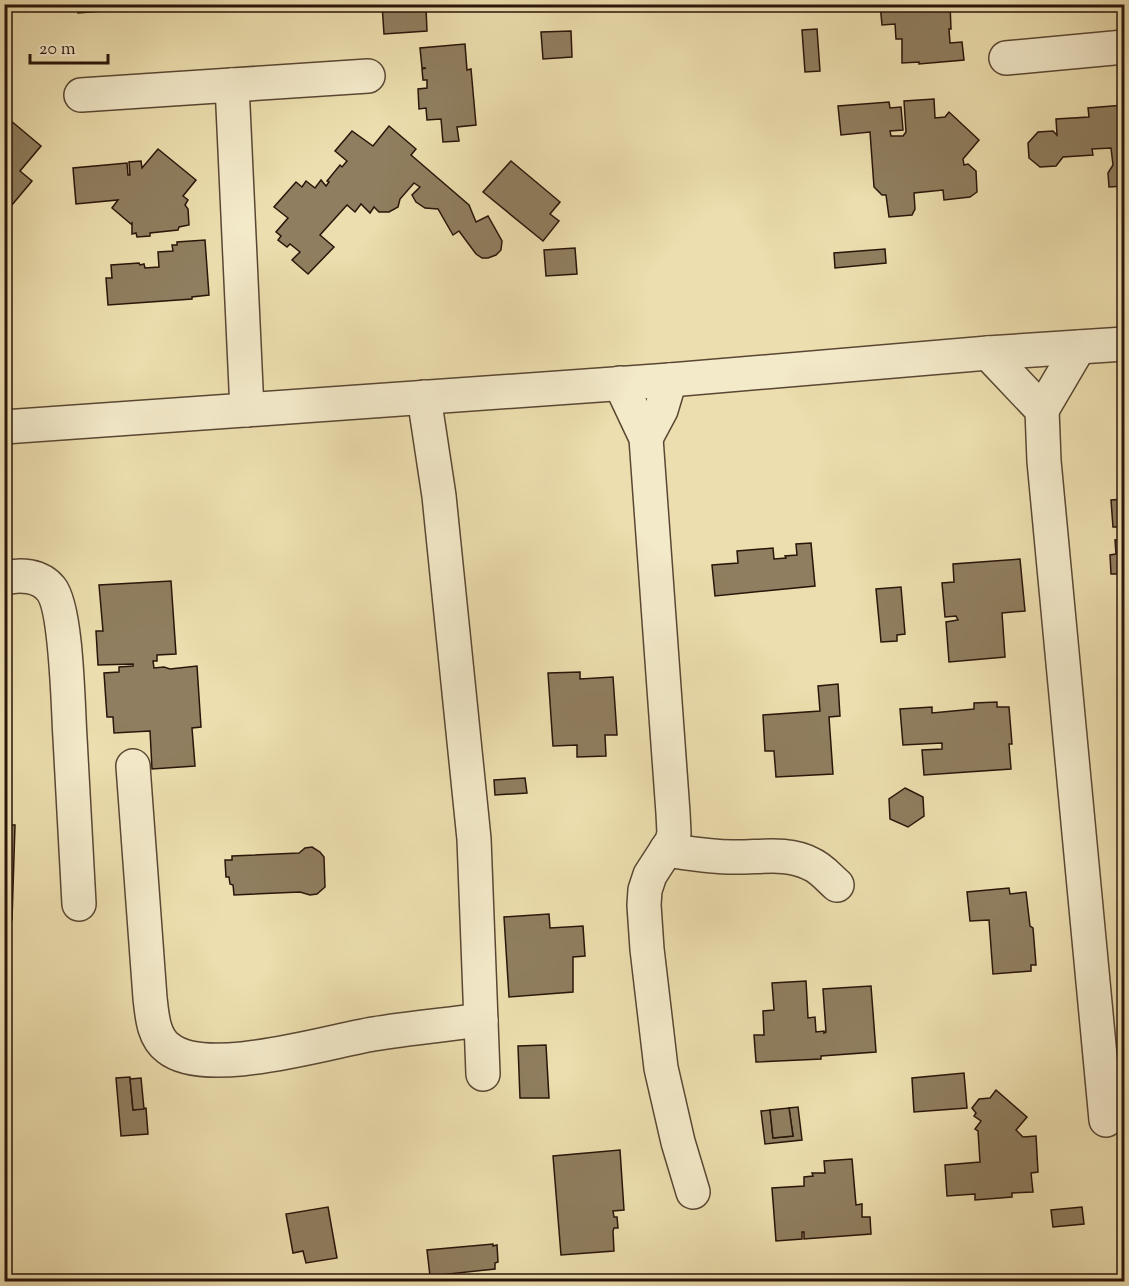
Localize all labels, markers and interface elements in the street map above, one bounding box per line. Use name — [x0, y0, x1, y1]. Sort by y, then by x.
scale bar — [30, 27, 108, 65]
text: 20 m — [39, 37, 76, 63]

